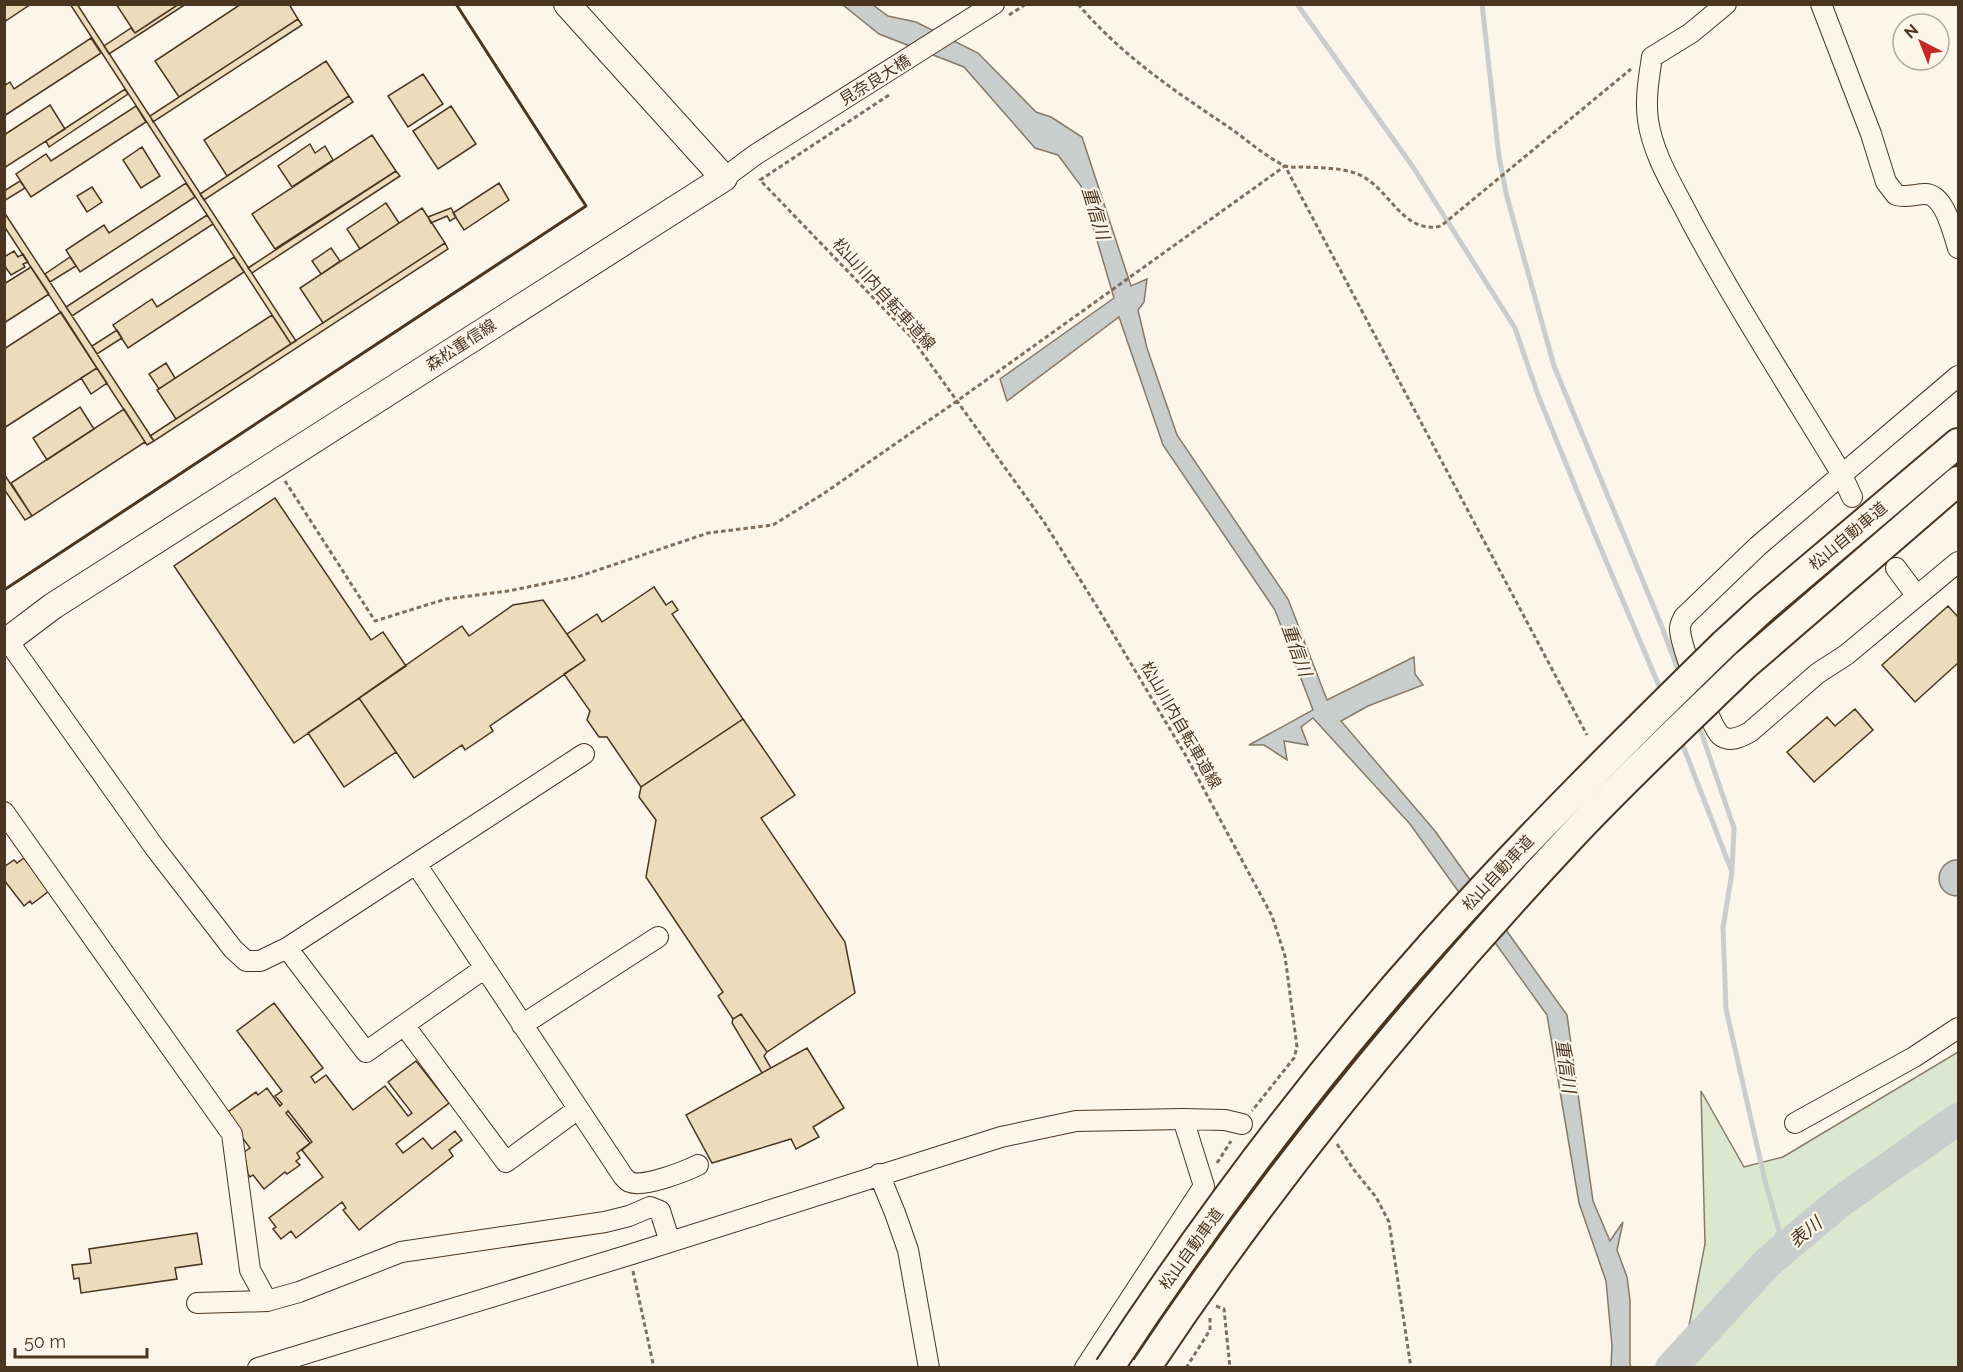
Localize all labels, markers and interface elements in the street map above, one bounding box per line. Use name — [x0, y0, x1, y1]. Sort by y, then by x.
north arrow — [1891, 12, 1951, 72]
text: N — [1900, 20, 1922, 42]
street label: 見奈良大橋 — [836, 51, 914, 109]
water label: 重信川 — [1078, 184, 1115, 244]
street label: 松山川内自転車道線 — [829, 234, 939, 354]
street label: 森松重信線 — [422, 315, 500, 375]
street label: 松山自動車道 — [1805, 498, 1891, 574]
water label: 重信川 — [1278, 621, 1317, 681]
street label: 松山川内自転車道線 — [1137, 658, 1225, 792]
street label: 松山自動車道 — [1458, 831, 1538, 915]
water label: 重信川 — [1552, 1038, 1580, 1096]
street label: 松山自動車道 — [1155, 1205, 1227, 1293]
water label: 表川 — [1784, 1211, 1827, 1252]
scale bar — [15, 1321, 147, 1359]
text: 50 m — [24, 1331, 66, 1352]

